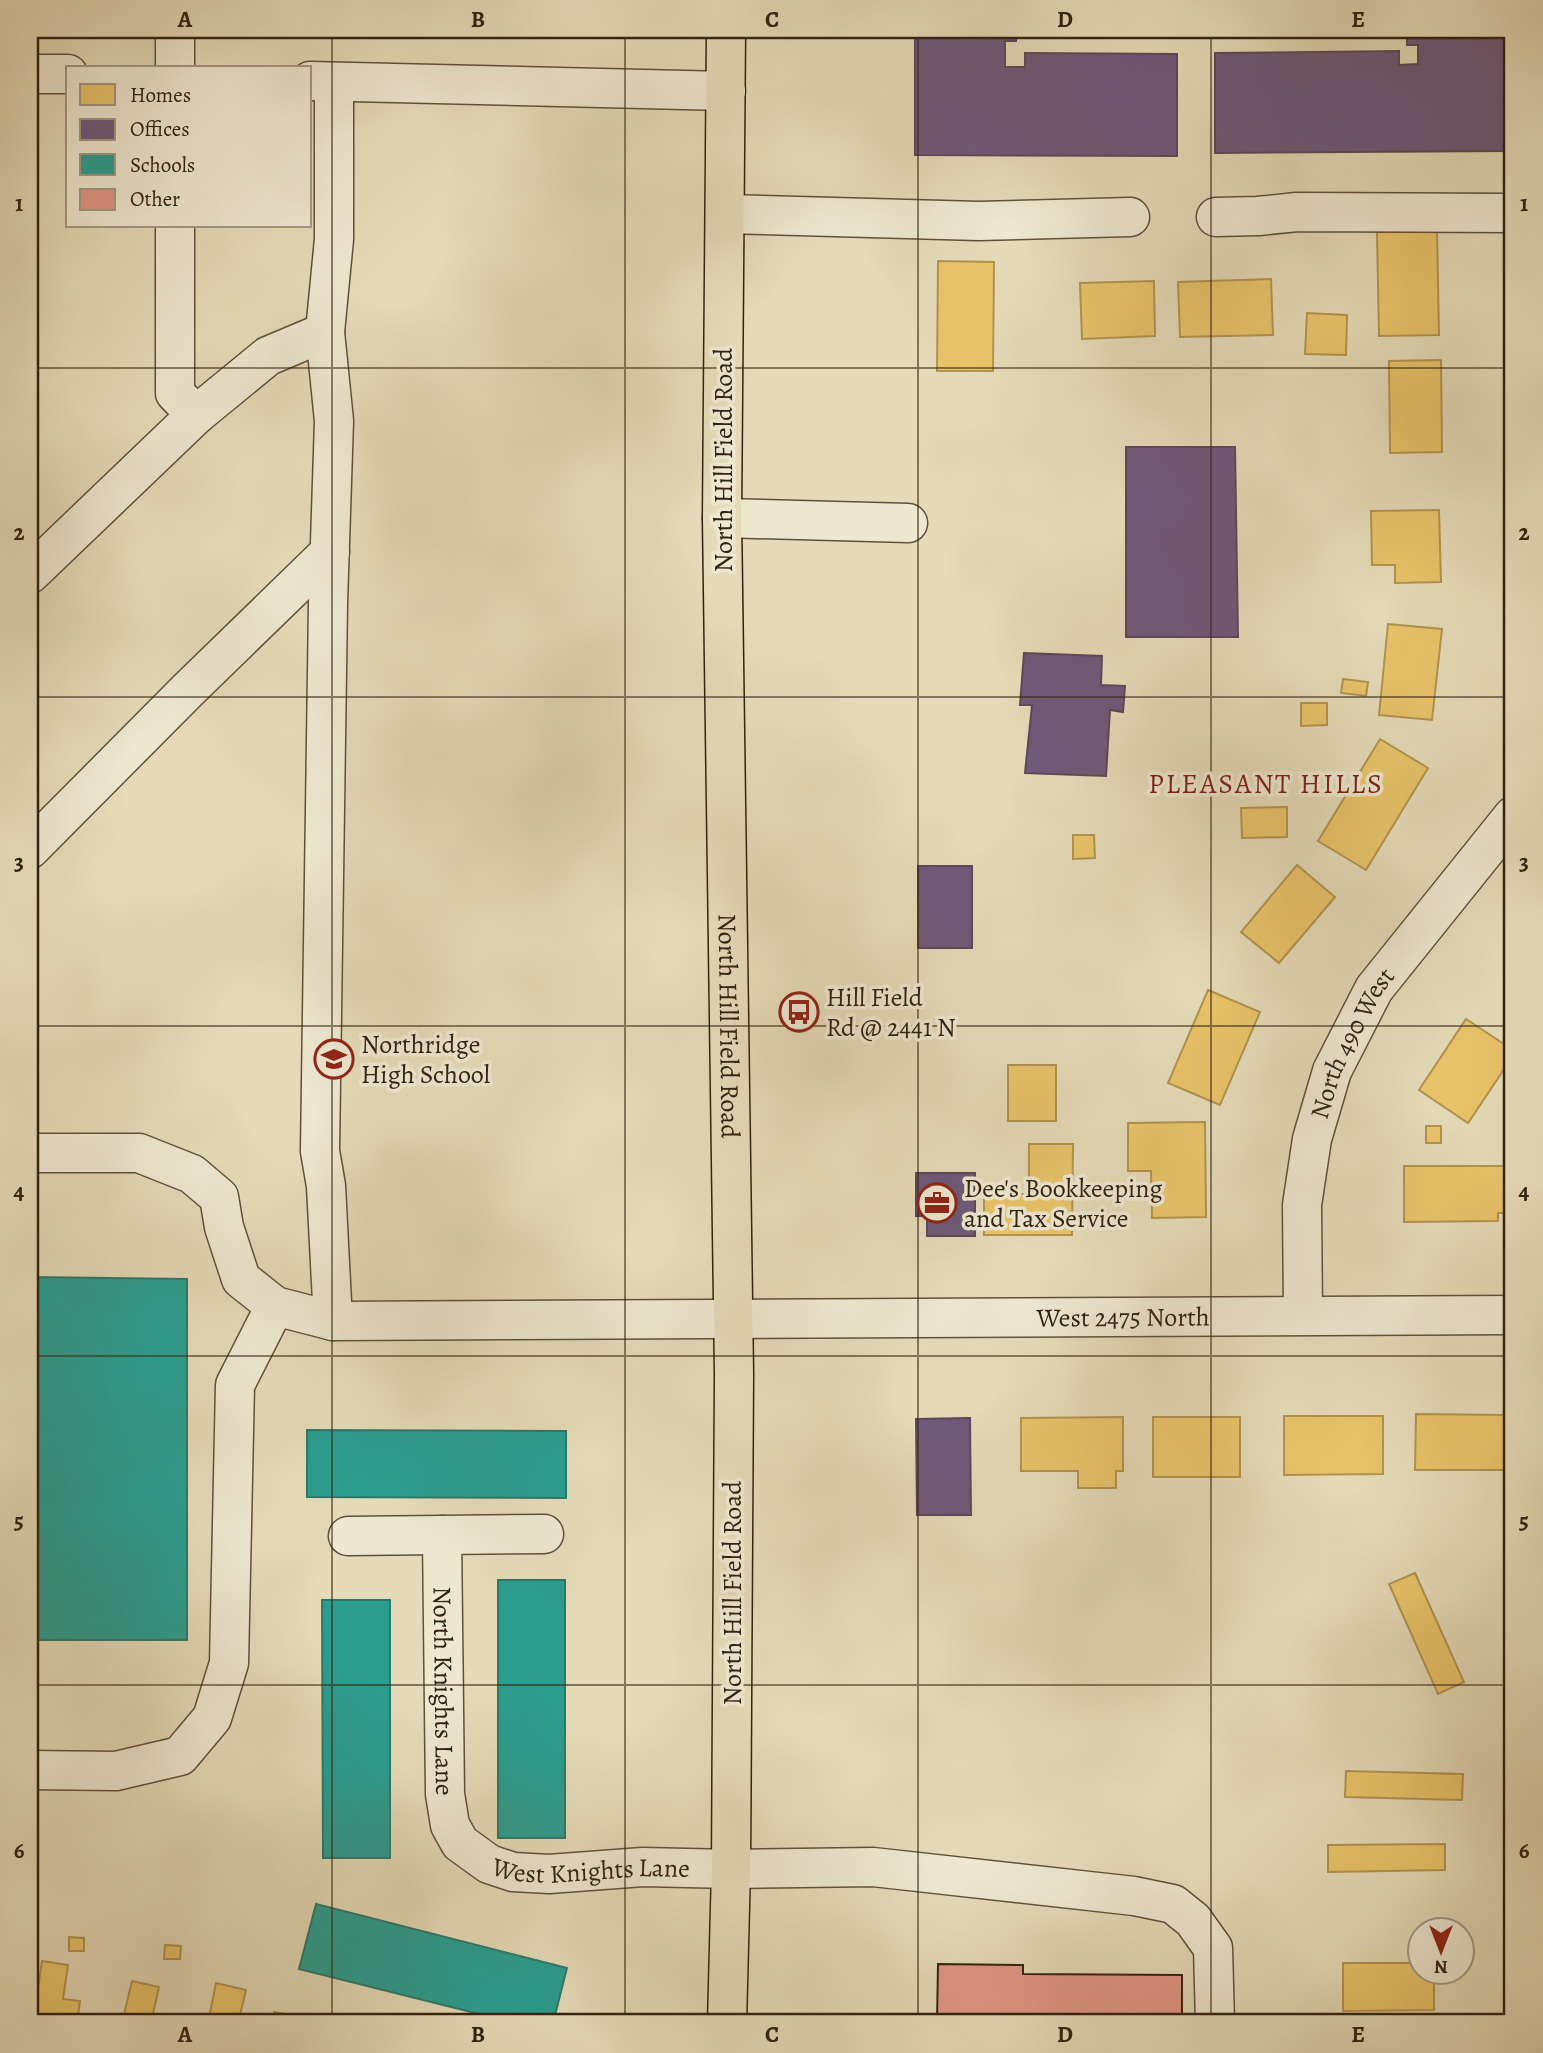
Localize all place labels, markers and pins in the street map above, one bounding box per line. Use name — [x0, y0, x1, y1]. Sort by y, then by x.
place label: Hill Field Rd @ 2441 N — [826, 980, 956, 1045]
bus stop icon: Hill Field Rd @ 2441 N — [778, 991, 820, 1033]
place label: Northridge High School — [361, 1027, 490, 1092]
school or university icon: Northridge High School — [313, 1038, 355, 1080]
place label: Dee's Bookkeeping and Tax Service — [964, 1171, 1163, 1236]
office icon: Dee's Bookkeeping and Tax Service — [916, 1182, 958, 1224]

